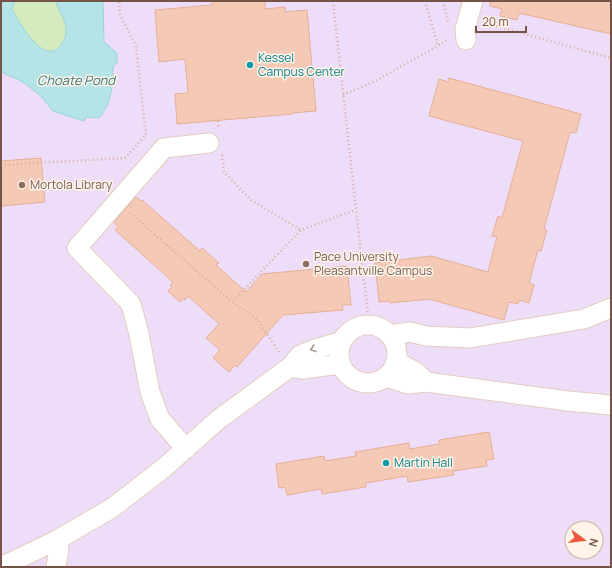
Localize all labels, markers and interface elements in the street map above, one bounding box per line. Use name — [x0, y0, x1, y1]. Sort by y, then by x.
scale bar — [476, 8, 526, 34]
text: 20 m — [482, 13, 509, 30]
place label: Kessel Campus Center — [258, 49, 345, 80]
marker: Kessel Campus Center — [245, 60, 255, 70]
water label: Choate Pond — [37, 71, 117, 89]
place label: Mortola Library — [30, 176, 113, 193]
marker: Mortola Library — [17, 180, 27, 190]
place label: Pace University Pleasantville Campus — [314, 248, 432, 279]
marker: Pace University Pleasantville Campus — [301, 259, 311, 269]
one-way arrow — [310, 345, 317, 353]
place label: Martin Hall — [394, 454, 453, 471]
marker: Martin Hall — [381, 458, 391, 468]
north arrow — [564, 520, 604, 560]
text: N — [586, 537, 602, 549]

